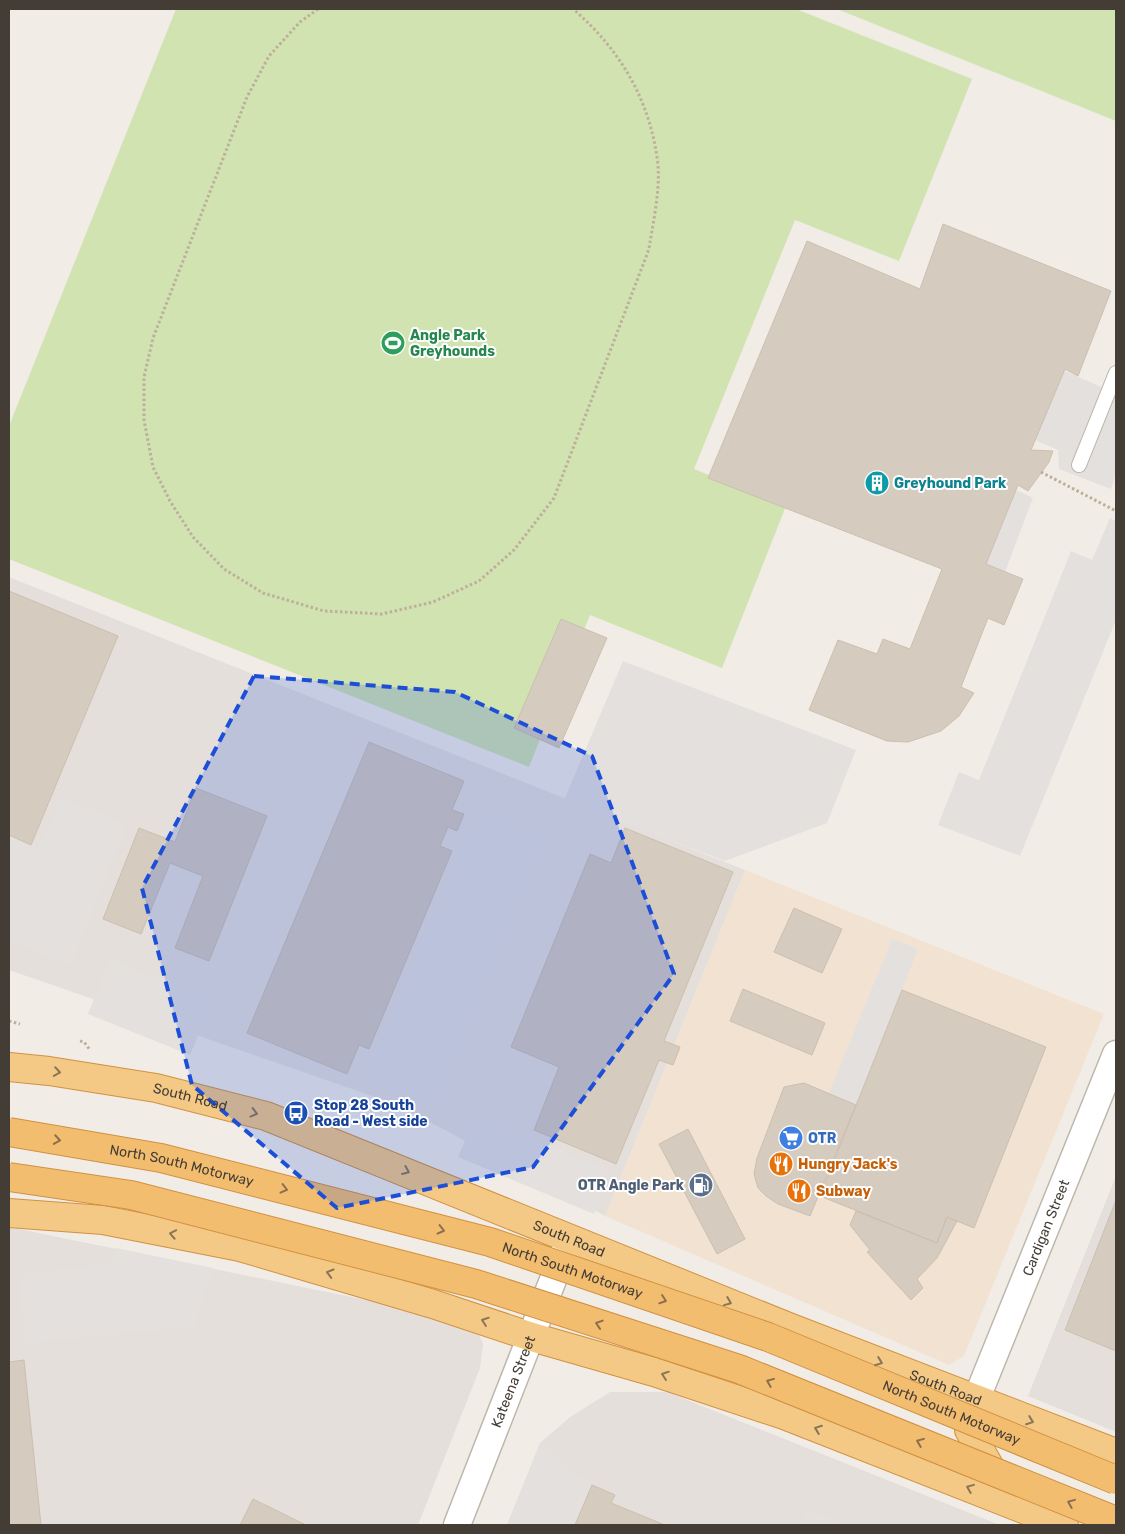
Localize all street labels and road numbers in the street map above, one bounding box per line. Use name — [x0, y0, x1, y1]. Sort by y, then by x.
street label: South Road — [152, 1079, 229, 1114]
street label: North South Motorway — [108, 1141, 256, 1190]
street label: Cardigan Street — [1019, 1176, 1073, 1278]
street label: South Road — [531, 1216, 608, 1261]
street label: North South Motorway — [500, 1238, 645, 1302]
street label: Kateena Street — [487, 1333, 539, 1430]
street label: South Road — [907, 1366, 984, 1409]
street label: North South Motorway — [880, 1377, 1023, 1448]

